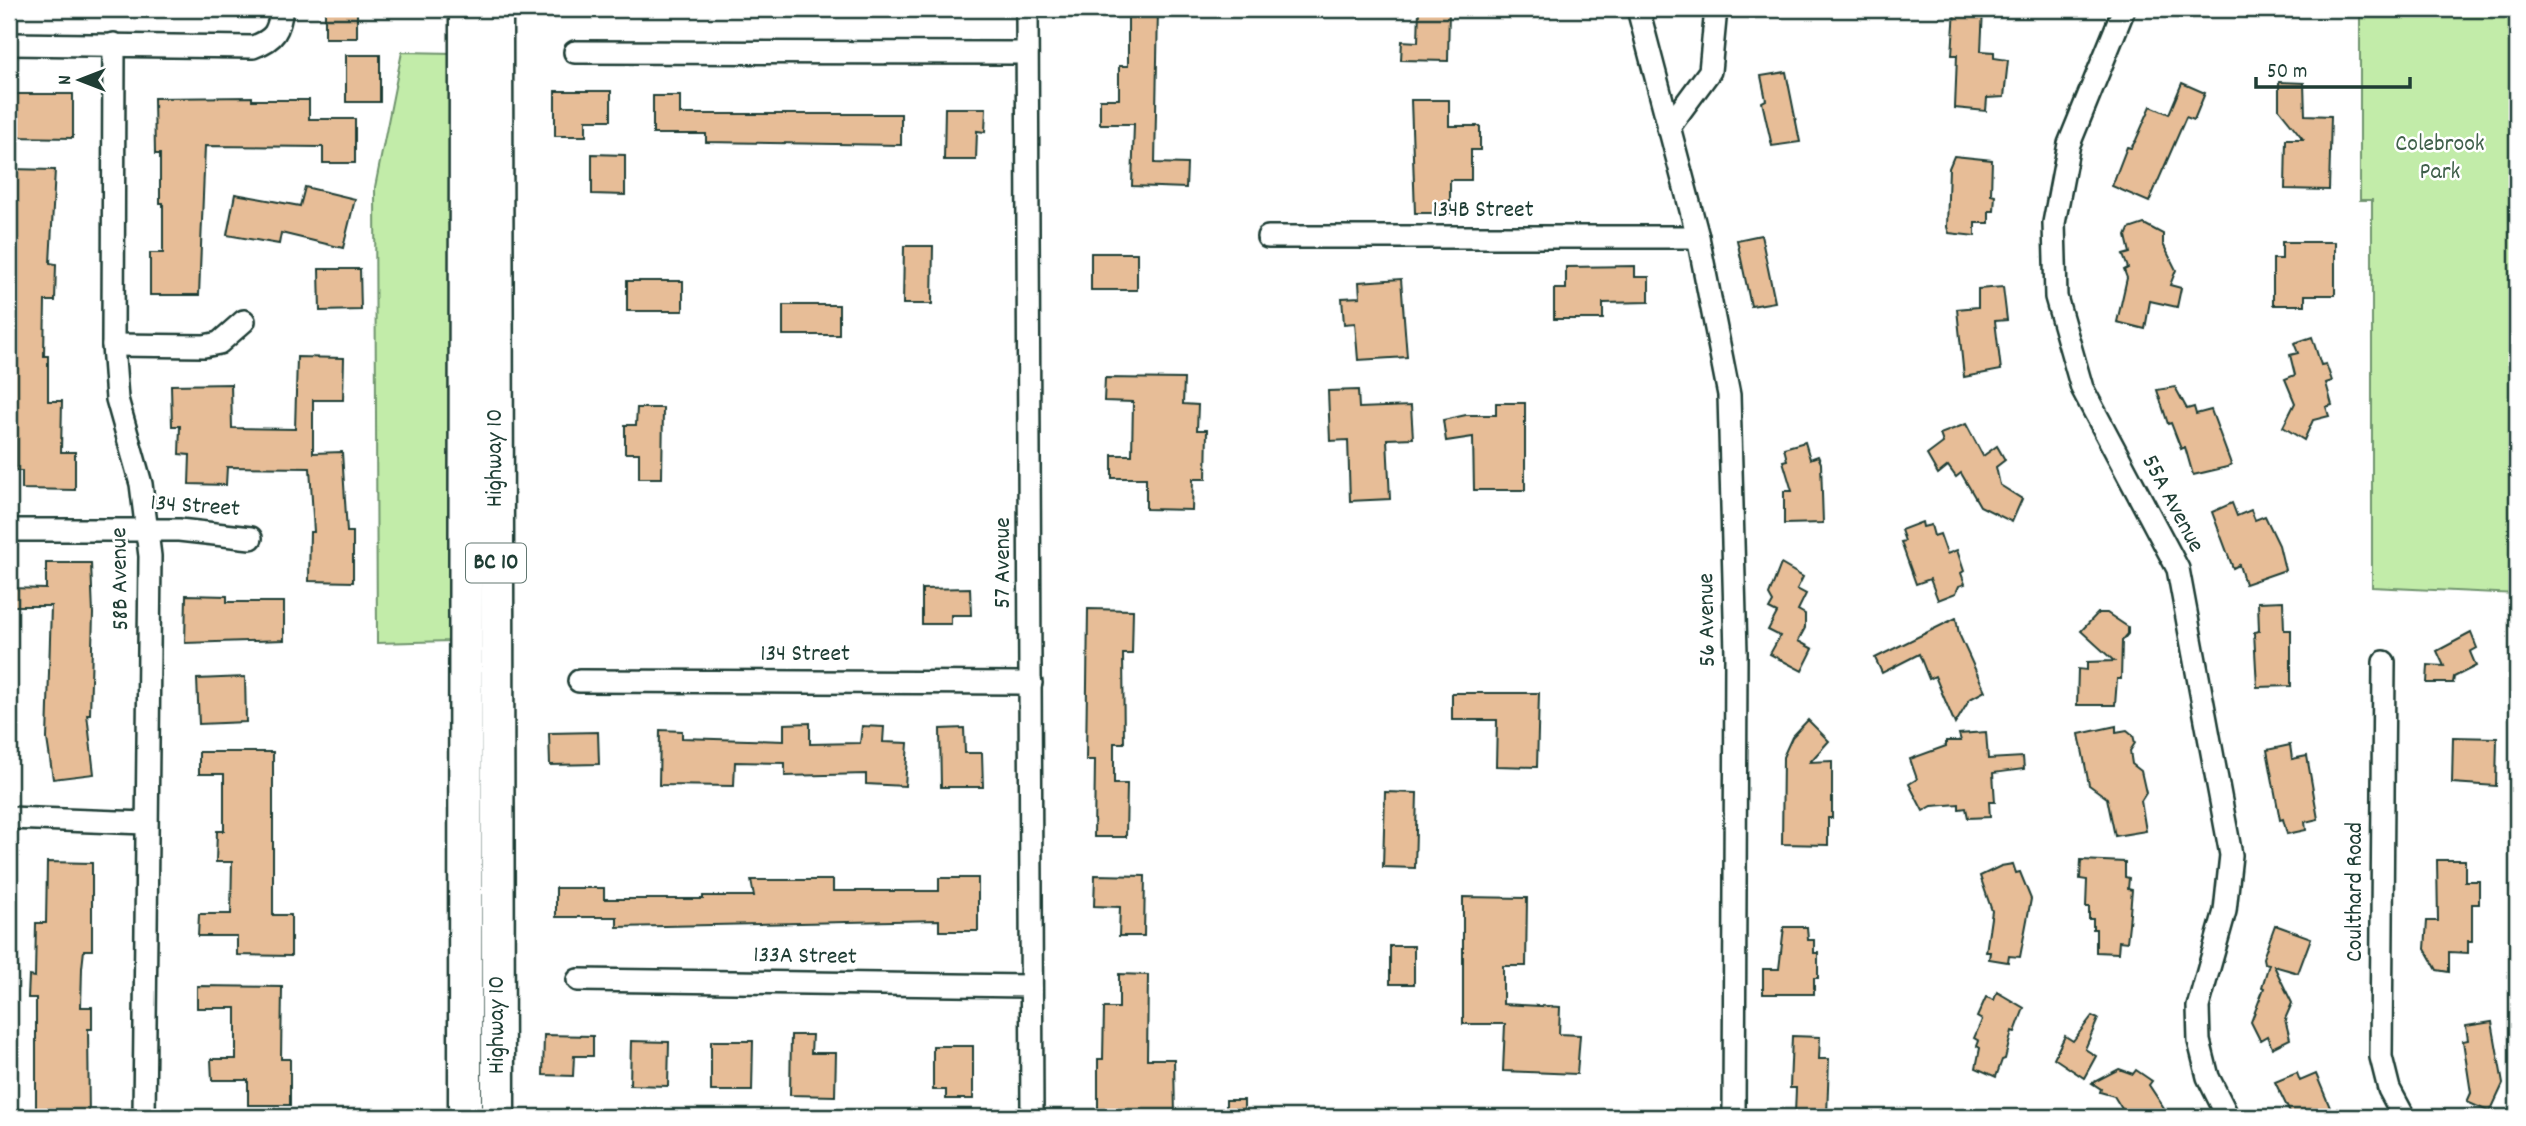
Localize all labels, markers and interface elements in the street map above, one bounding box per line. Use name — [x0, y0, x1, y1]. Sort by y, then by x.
north arrow — [46, 46, 116, 116]
scale bar — [2256, 46, 2410, 90]
text: 50 m — [2267, 58, 2307, 88]
text: N — [53, 75, 80, 85]
park label: Colebrook Park — [2395, 128, 2485, 190]
street label: 134B Street — [1432, 194, 1534, 228]
street label: Highway 10 — [479, 409, 513, 507]
street label: 55A Avenue — [2132, 449, 2212, 559]
street label: 134 Street — [149, 487, 241, 527]
street label: 57 Avenue — [987, 517, 1021, 609]
street label: 58B Avenue — [103, 527, 139, 631]
road number: BC 10 — [466, 544, 526, 582]
street label: 56 Avenue — [1690, 573, 1726, 667]
street label: 134 Street — [760, 638, 850, 672]
street label: Coulthard Road — [2339, 822, 2373, 962]
street label: 133A Street — [753, 939, 857, 975]
street label: Highway 10 — [481, 976, 515, 1074]

